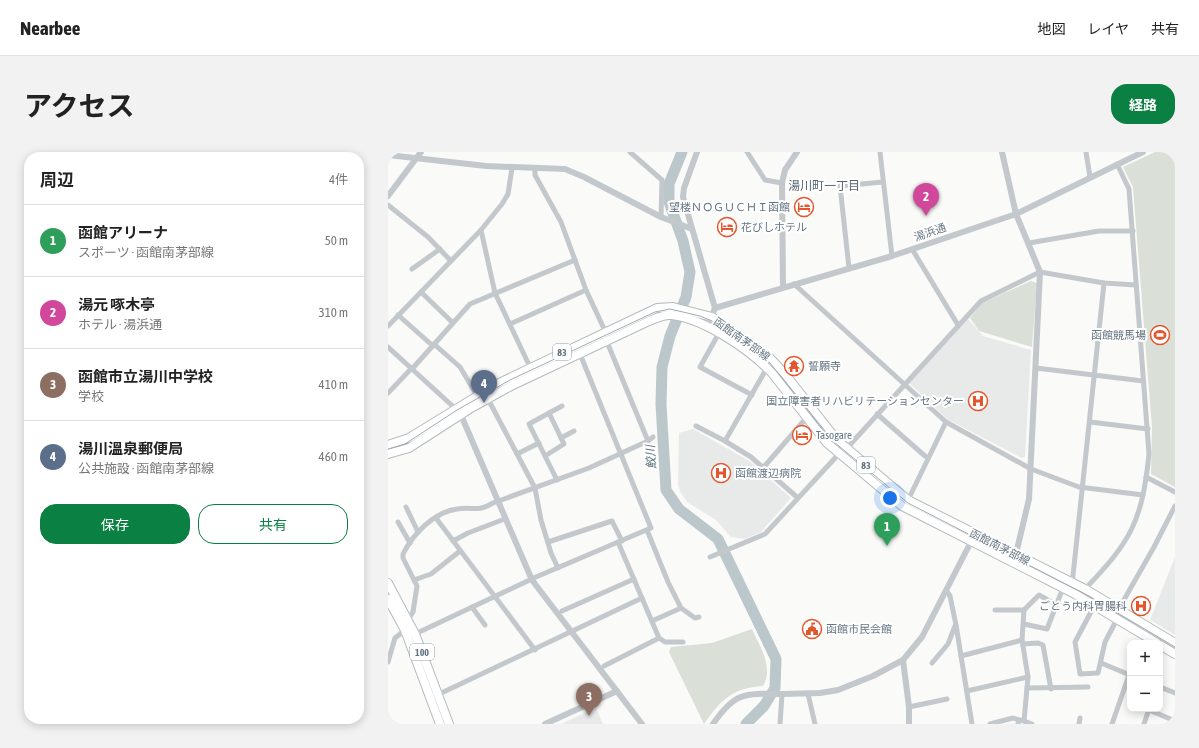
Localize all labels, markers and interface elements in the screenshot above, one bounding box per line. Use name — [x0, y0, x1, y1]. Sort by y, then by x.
text: Nearbee — [20, 17, 80, 39]
text: 地図 — [1037, 21, 1065, 37]
text: レイヤ — [1087, 21, 1129, 37]
text: 共有 — [1151, 21, 1179, 37]
button: 経路 — [1111, 84, 1175, 124]
text: アクセス — [24, 90, 135, 122]
text: 周辺 — [40, 170, 74, 190]
text: 4件 — [329, 172, 348, 187]
district label: 湯川町一丁目 — [788, 179, 860, 193]
pin: 2 — [913, 183, 939, 216]
hotel icon: 望楼ＮＯＧＵＣＨＩ函館 — [793, 196, 815, 218]
place label: 望楼ＮＯＧＵＣＨＩ函館 — [669, 201, 790, 213]
hotel icon: 花びしホテル — [716, 216, 738, 238]
place label: 花びしホテル — [741, 221, 807, 233]
street label: 湯浜通 — [912, 221, 948, 243]
text: 函館アリーナ — [78, 224, 168, 241]
text: 1 — [50, 233, 56, 248]
text: 50 m — [325, 233, 348, 248]
text: スポーツ · 函館南茅部線 — [78, 245, 214, 260]
text: 湯元 啄木亭 — [78, 296, 155, 313]
text: 2 — [50, 305, 56, 320]
text: 310 m — [319, 305, 348, 320]
street label: 函館南茅部線 — [712, 315, 772, 363]
text: ホテル · 湯浜通 — [78, 317, 162, 332]
sports icon: 函館競馬場 — [1149, 324, 1171, 346]
place label: 函館競馬場 — [1091, 329, 1146, 341]
road number: 83 — [553, 344, 571, 360]
temple icon: 誓願寺 — [783, 355, 805, 377]
place label: 誓願寺 — [808, 360, 841, 372]
text: 函館市立湯川中学校 — [78, 368, 213, 385]
pin: 4 — [471, 370, 497, 403]
text: 3 — [50, 377, 56, 392]
text: 410 m — [319, 377, 348, 392]
text: 学校 — [78, 389, 104, 404]
hospital icon: 国立障害者リハビリテーションセンター — [967, 390, 989, 412]
place label: 国立障害者リハビリテーションセンター — [766, 395, 964, 407]
hotel icon: Tasogare — [791, 424, 813, 446]
place label: Tasogare — [816, 429, 852, 441]
text: 湯川溫泉郵便局 — [78, 440, 183, 457]
water label: 鮫川 — [643, 443, 659, 469]
text: 4 — [50, 449, 56, 464]
text: 460 m — [319, 449, 348, 464]
road number: 83 — [857, 457, 875, 473]
text: 公共施設 · 函館南茅部線 — [78, 461, 214, 476]
hospital icon: 函館渡辺病院 — [710, 462, 732, 484]
place label: 函館渡辺病院 — [735, 467, 801, 479]
your location — [880, 488, 900, 508]
button: 保存 — [40, 504, 190, 544]
button: 共有 — [198, 504, 348, 544]
pin: 1 — [874, 513, 900, 546]
street label: 函館南茅部線 — [968, 527, 1032, 567]
hospital icon: ごとう内科胃腸科 — [1130, 595, 1152, 617]
place label: ごとう内科胃腸科 — [1039, 600, 1127, 612]
public building icon: 函館市民会館 — [801, 618, 823, 640]
place label: 函館市民会館 — [826, 623, 892, 635]
map controls — [1127, 640, 1163, 712]
button: + — [1127, 640, 1163, 676]
road number: 100 — [410, 644, 434, 660]
button: − — [1127, 676, 1163, 712]
pin: 3 — [576, 683, 602, 716]

